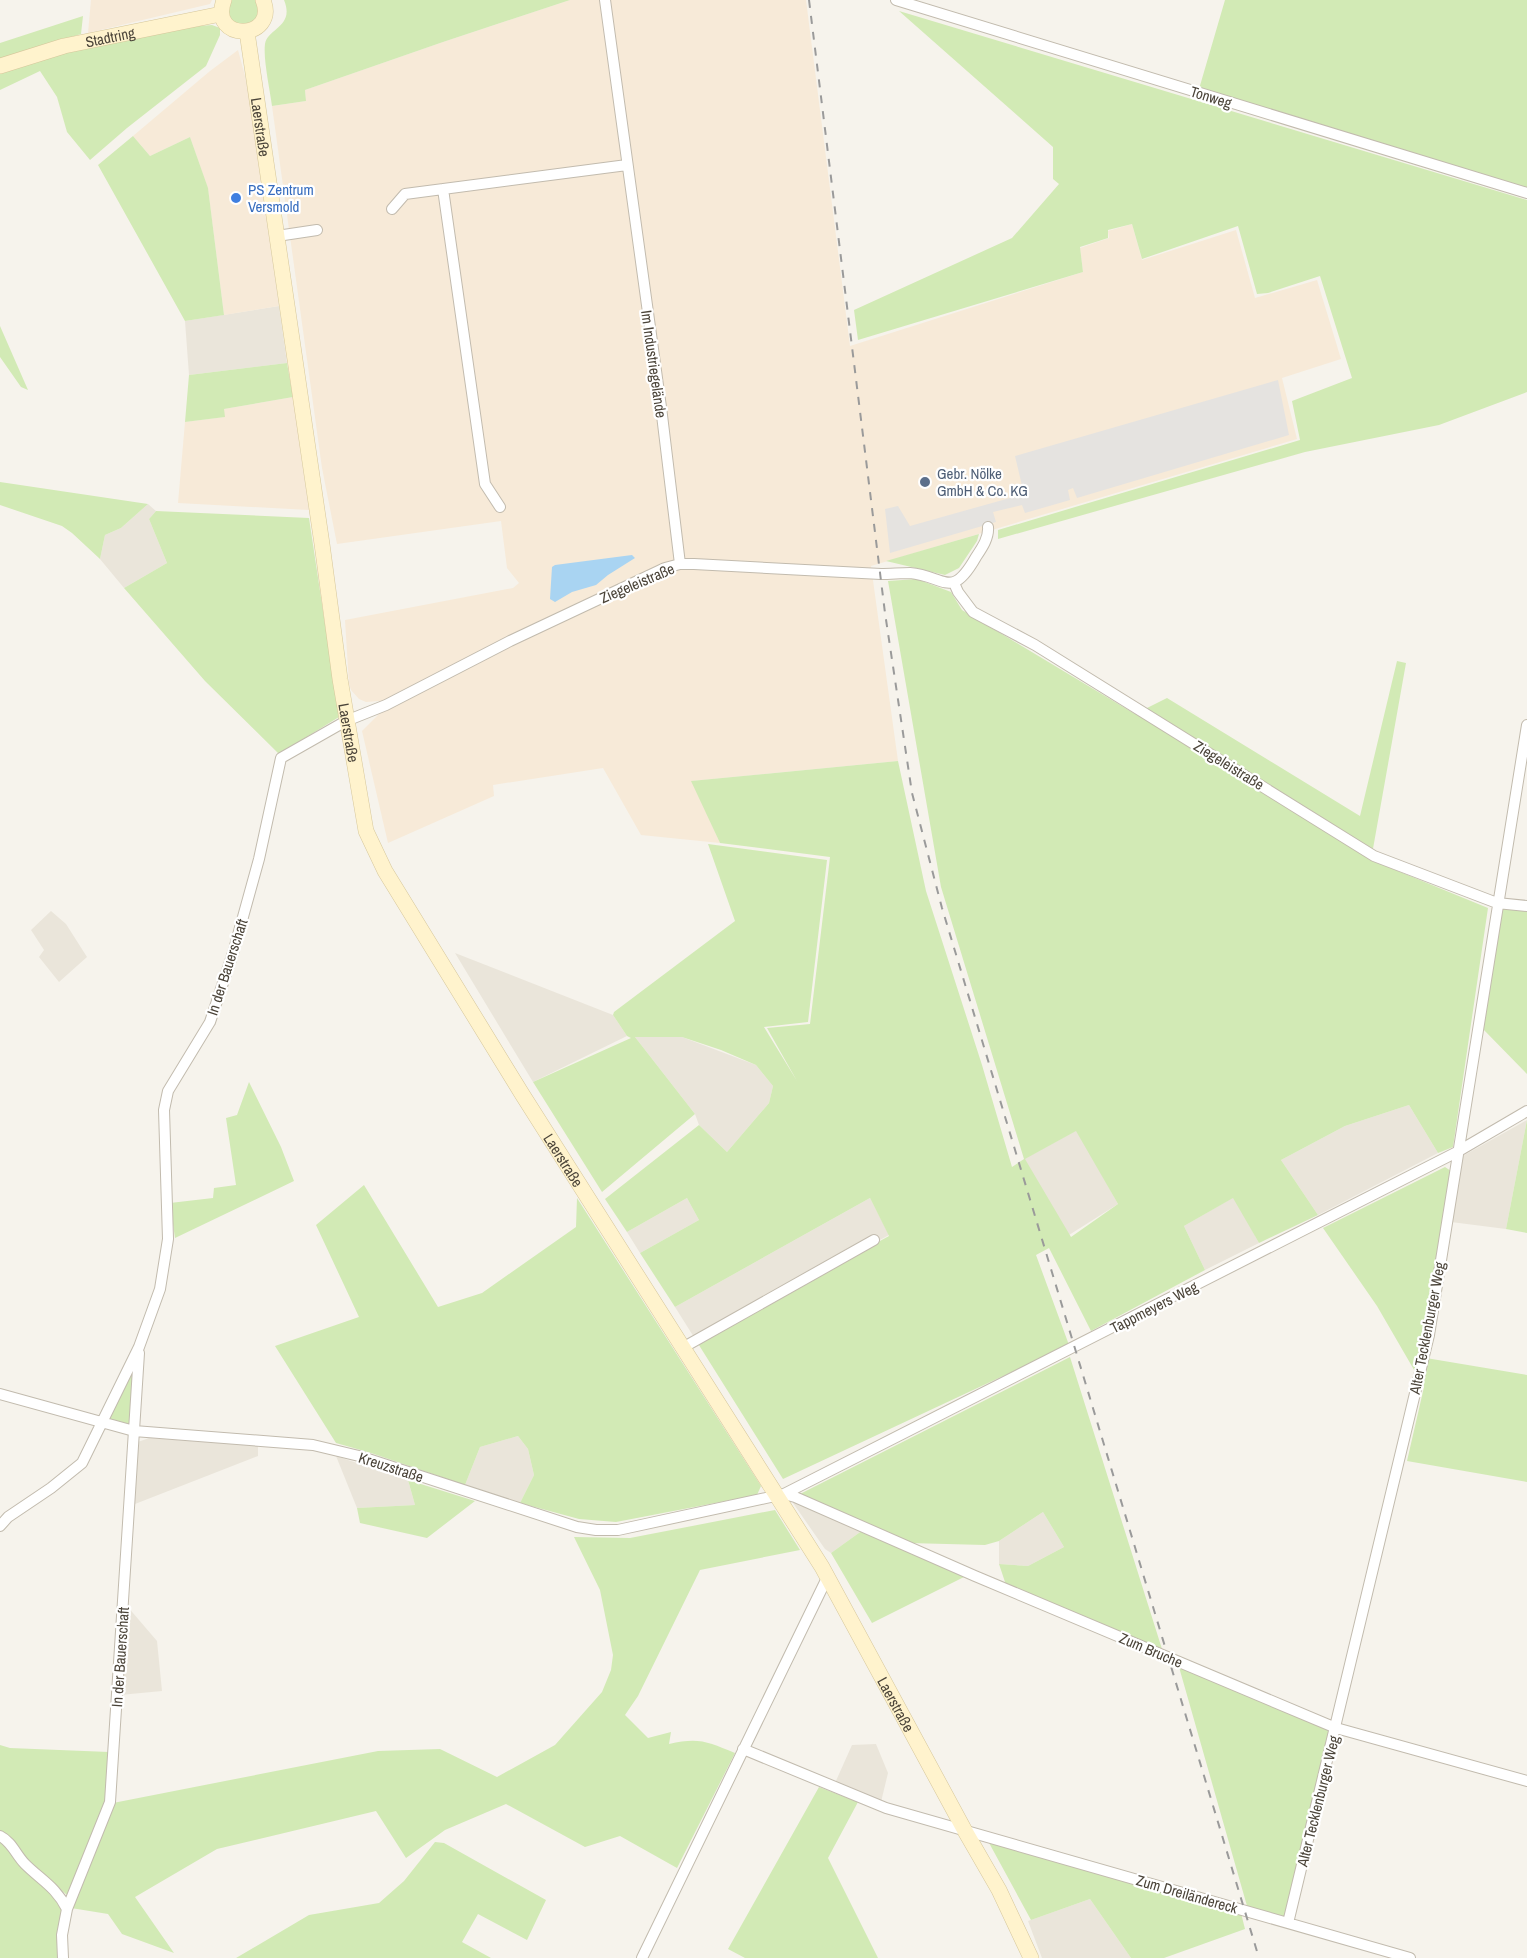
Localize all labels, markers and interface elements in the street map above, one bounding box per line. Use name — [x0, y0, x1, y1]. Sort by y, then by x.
street label: Stadtring — [83, 21, 137, 52]
street label: Tonweg — [1188, 81, 1234, 113]
street label: Laerstraße — [246, 96, 276, 158]
place label: PS Zentrum Versmold — [248, 179, 314, 217]
marker: PS Zentrum Versmold — [229, 191, 243, 205]
street label: Im Industriegelände — [636, 309, 672, 419]
place label: Gebr. Nölke GmbH & Co. KG — [937, 463, 1028, 501]
marker: Gebr. Nölke GmbH & Co. KG — [918, 475, 932, 489]
street label: Ziegeleistraße — [596, 558, 678, 608]
street label: Laerstraße — [334, 701, 365, 764]
street label: Ziegeleistraße — [1190, 735, 1268, 795]
street label: In der Bauerschaft — [201, 915, 253, 1018]
street label: Laerstraße — [539, 1129, 589, 1191]
street label: Alter Tecklenburger Weg — [1404, 1260, 1450, 1397]
street label: Tappmeyers Weg — [1107, 1276, 1202, 1338]
street label: Kreuzstraße — [356, 1447, 426, 1487]
street label: In der Bauerschaft — [106, 1606, 134, 1708]
street label: Zum Bruche — [1116, 1627, 1186, 1673]
street label: Laerstraße — [873, 1673, 920, 1735]
street label: Alter Tecklenburger Weg — [1291, 1733, 1344, 1870]
street label: Zum Dreiländereck — [1134, 1869, 1241, 1919]

